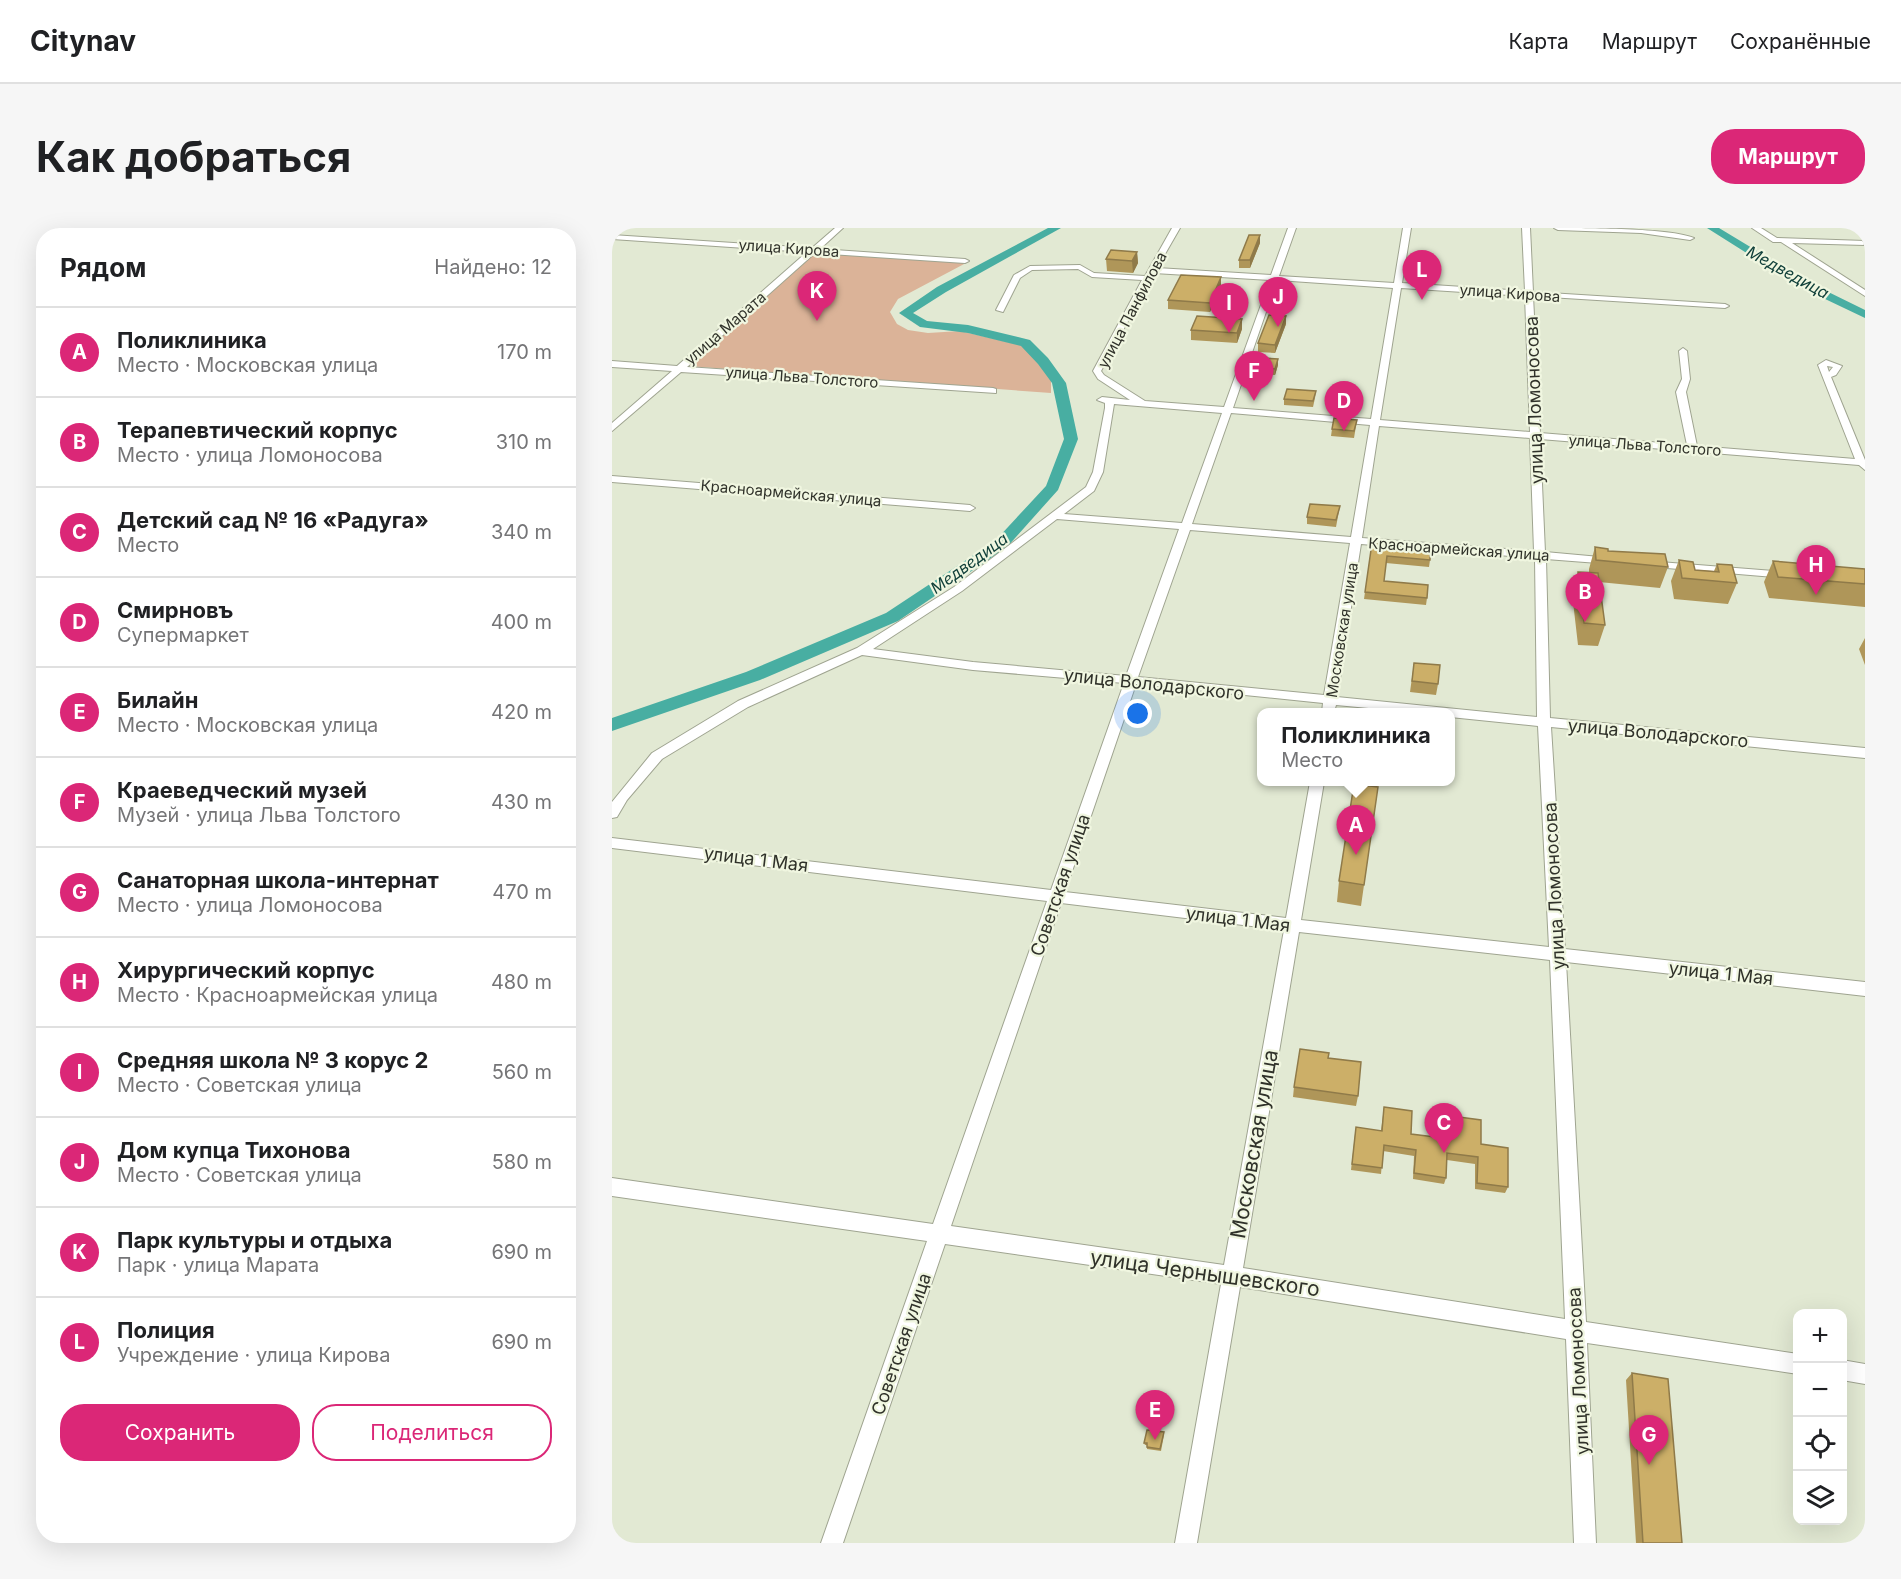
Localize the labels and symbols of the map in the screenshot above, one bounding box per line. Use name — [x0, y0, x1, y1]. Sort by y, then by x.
street label: улица Кирова — [738, 235, 840, 261]
water label: Медведица — [1743, 241, 1833, 303]
street label: улица Панфилова — [1093, 249, 1171, 371]
pin: L — [1402, 250, 1442, 300]
pin: K — [798, 272, 836, 321]
pin: J — [1258, 278, 1298, 327]
street label: улица Кирова — [1459, 280, 1561, 306]
pin: I — [1210, 284, 1248, 333]
street label: улица Марата — [680, 287, 770, 369]
street label: улица Ломоносова — [1521, 316, 1547, 484]
pin: F — [1234, 352, 1274, 401]
street label: улица Льва Толстого — [725, 362, 879, 392]
pin: D — [1324, 382, 1364, 431]
street label: улица Льва Толстого — [1568, 430, 1722, 460]
street label: Красноармейская улица — [700, 476, 882, 510]
water label: Медведица — [926, 528, 1012, 598]
street label: Красноармейская улица — [1368, 533, 1550, 565]
pin: H — [1796, 546, 1836, 595]
street label: Московская улица — [1322, 561, 1362, 699]
pin: B — [1566, 572, 1604, 622]
street label: улица Володарского — [1063, 664, 1245, 704]
your location — [1123, 699, 1152, 728]
street label: улица Володарского — [1567, 715, 1749, 751]
street label: улица Ломоносова — [1539, 802, 1569, 970]
pin: A — [1336, 806, 1376, 855]
street label: Советская улица — [1026, 811, 1094, 959]
street label: улица 1 Мая — [703, 842, 809, 876]
street label: улица 1 Мая — [1185, 902, 1291, 936]
street label: улица 1 Мая — [1668, 957, 1774, 989]
street label: Московская улица — [1225, 1048, 1283, 1240]
pin: C — [1424, 1104, 1464, 1153]
street label: улица Чернышевского — [1089, 1245, 1321, 1301]
street label: Советская улица — [867, 1270, 935, 1418]
street label: улица Ломоносова — [1563, 1287, 1593, 1455]
pin: E — [1136, 1390, 1174, 1440]
pin: G — [1630, 1416, 1668, 1465]

